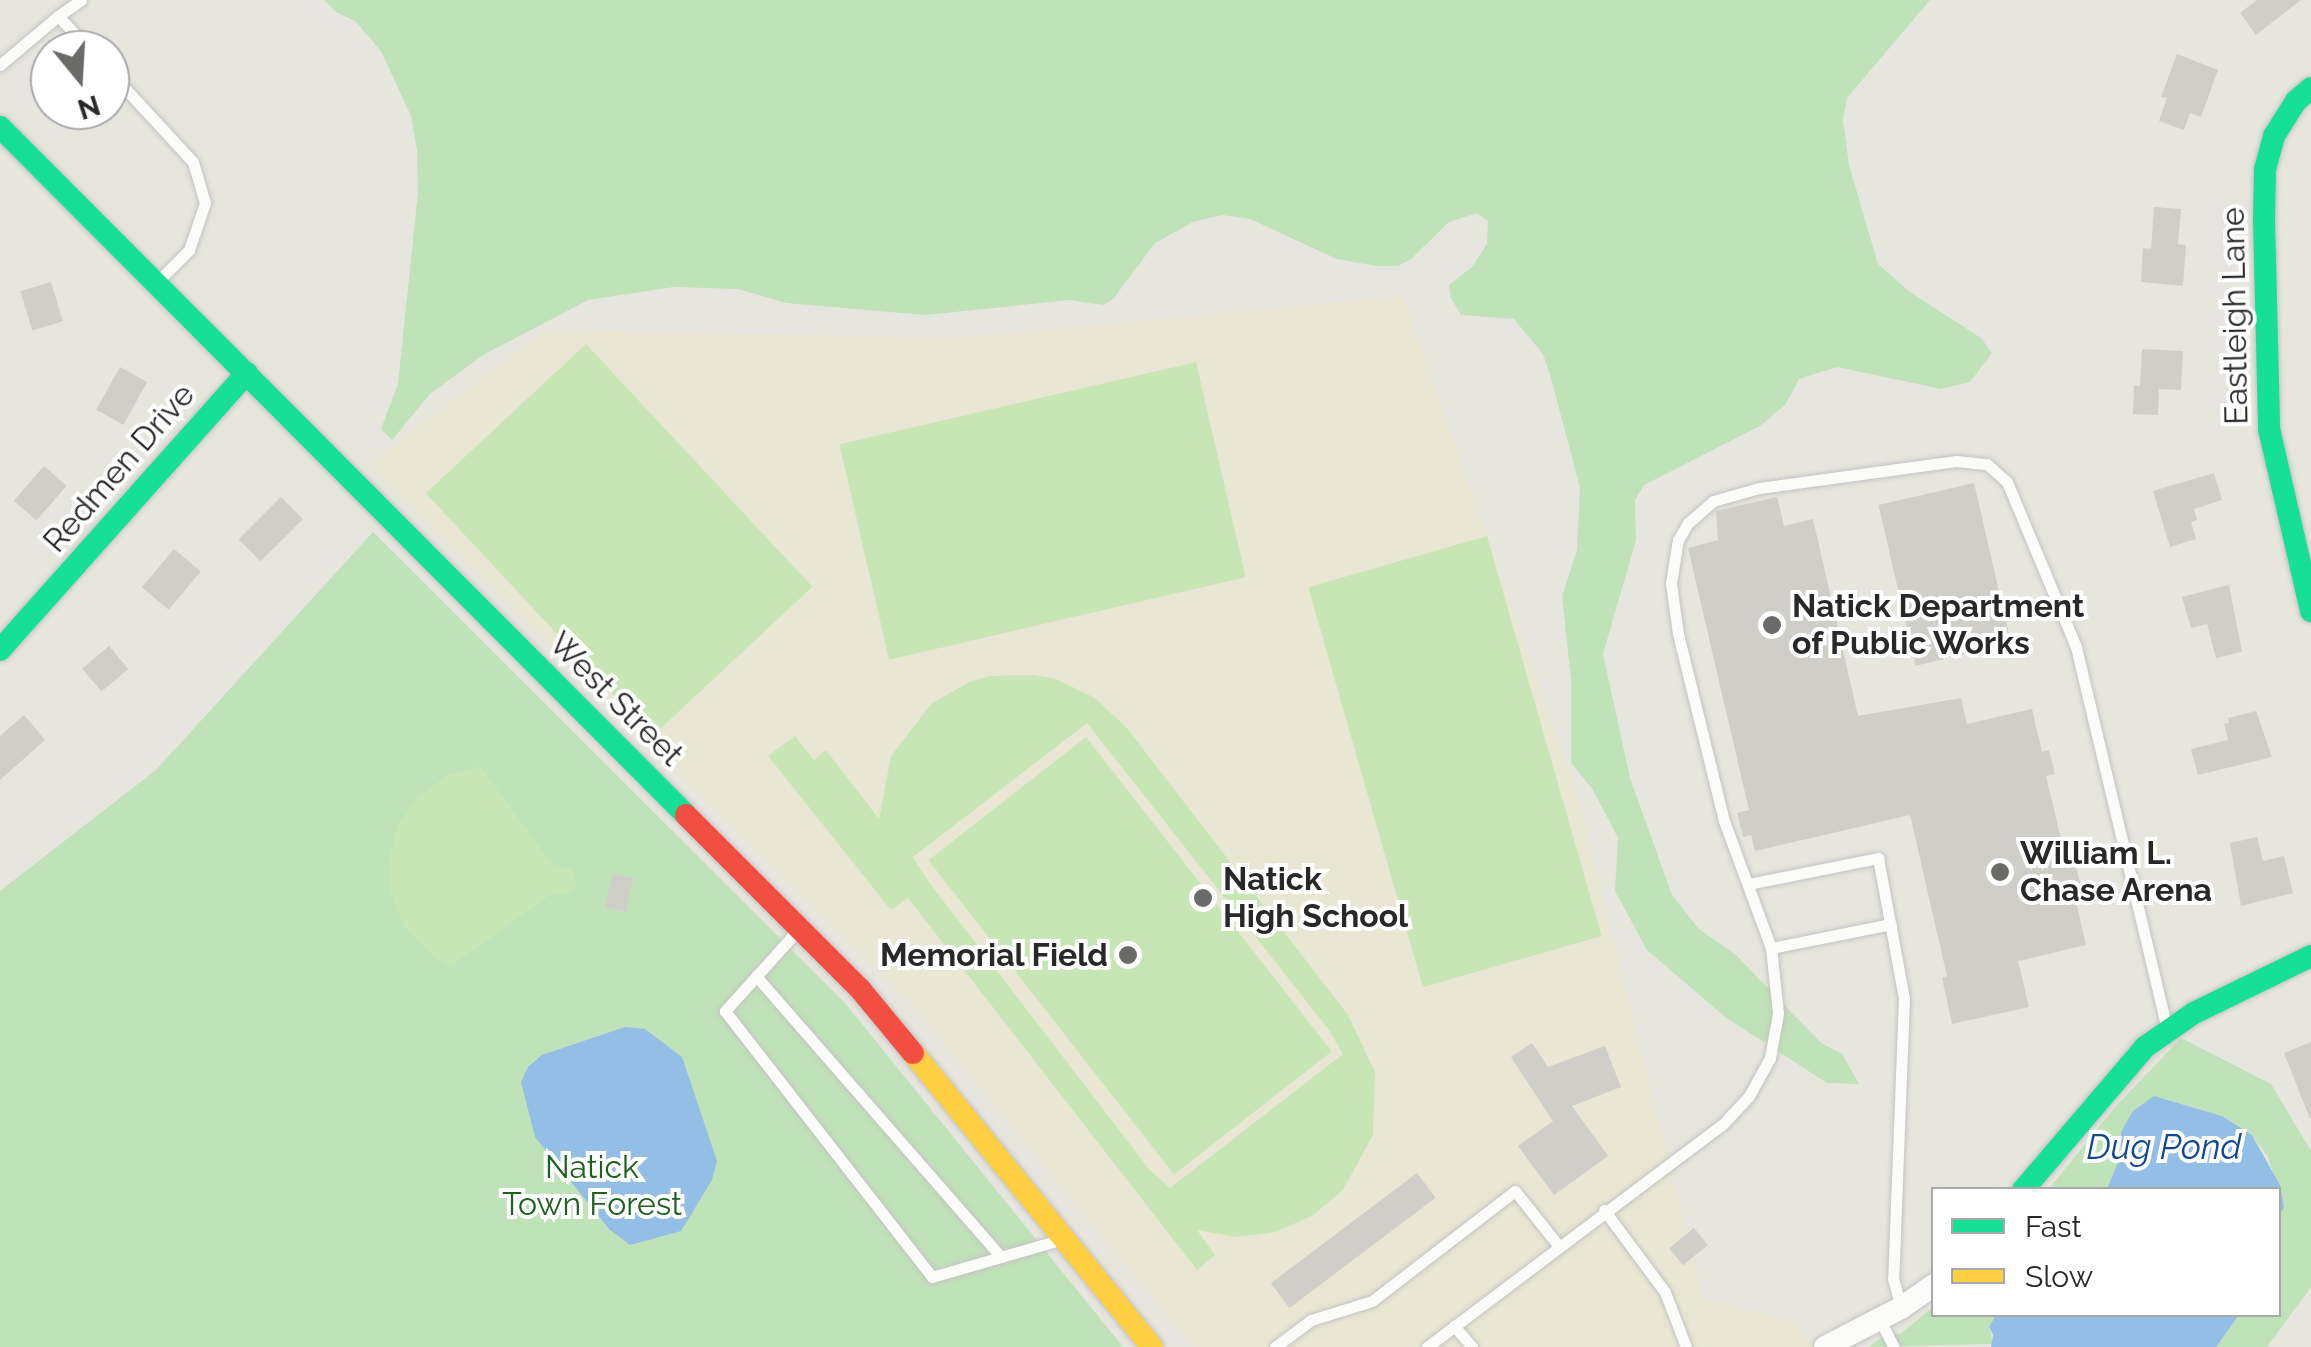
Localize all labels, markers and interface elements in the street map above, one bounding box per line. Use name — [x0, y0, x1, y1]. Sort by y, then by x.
north arrow — [30, 30, 130, 130]
text: N — [74, 88, 104, 126]
street label: Eastleigh Lane — [2214, 207, 2256, 425]
street label: Redmen Drive — [35, 376, 203, 560]
place label: Natick Department of Public Works — [1792, 588, 2084, 663]
marker: Natick Department of Public Works — [1761, 614, 1783, 636]
street label: West Street — [541, 624, 691, 774]
place label: William L. Chase Arena — [2020, 835, 2213, 910]
place label: Natick High School — [1223, 861, 1408, 936]
marker: William L. Chase Arena — [1989, 861, 2011, 883]
marker: Natick High School — [1192, 887, 1214, 909]
place label: Memorial Field — [879, 936, 1108, 974]
marker: Memorial Field — [1117, 944, 1139, 966]
water label: Dug Pond — [2087, 1126, 2241, 1168]
park label: Natick Town Forest — [502, 1149, 682, 1224]
legend — [1931, 1187, 2281, 1317]
text: Fast — [2025, 1209, 2082, 1244]
text: Slow — [2025, 1259, 2093, 1294]

